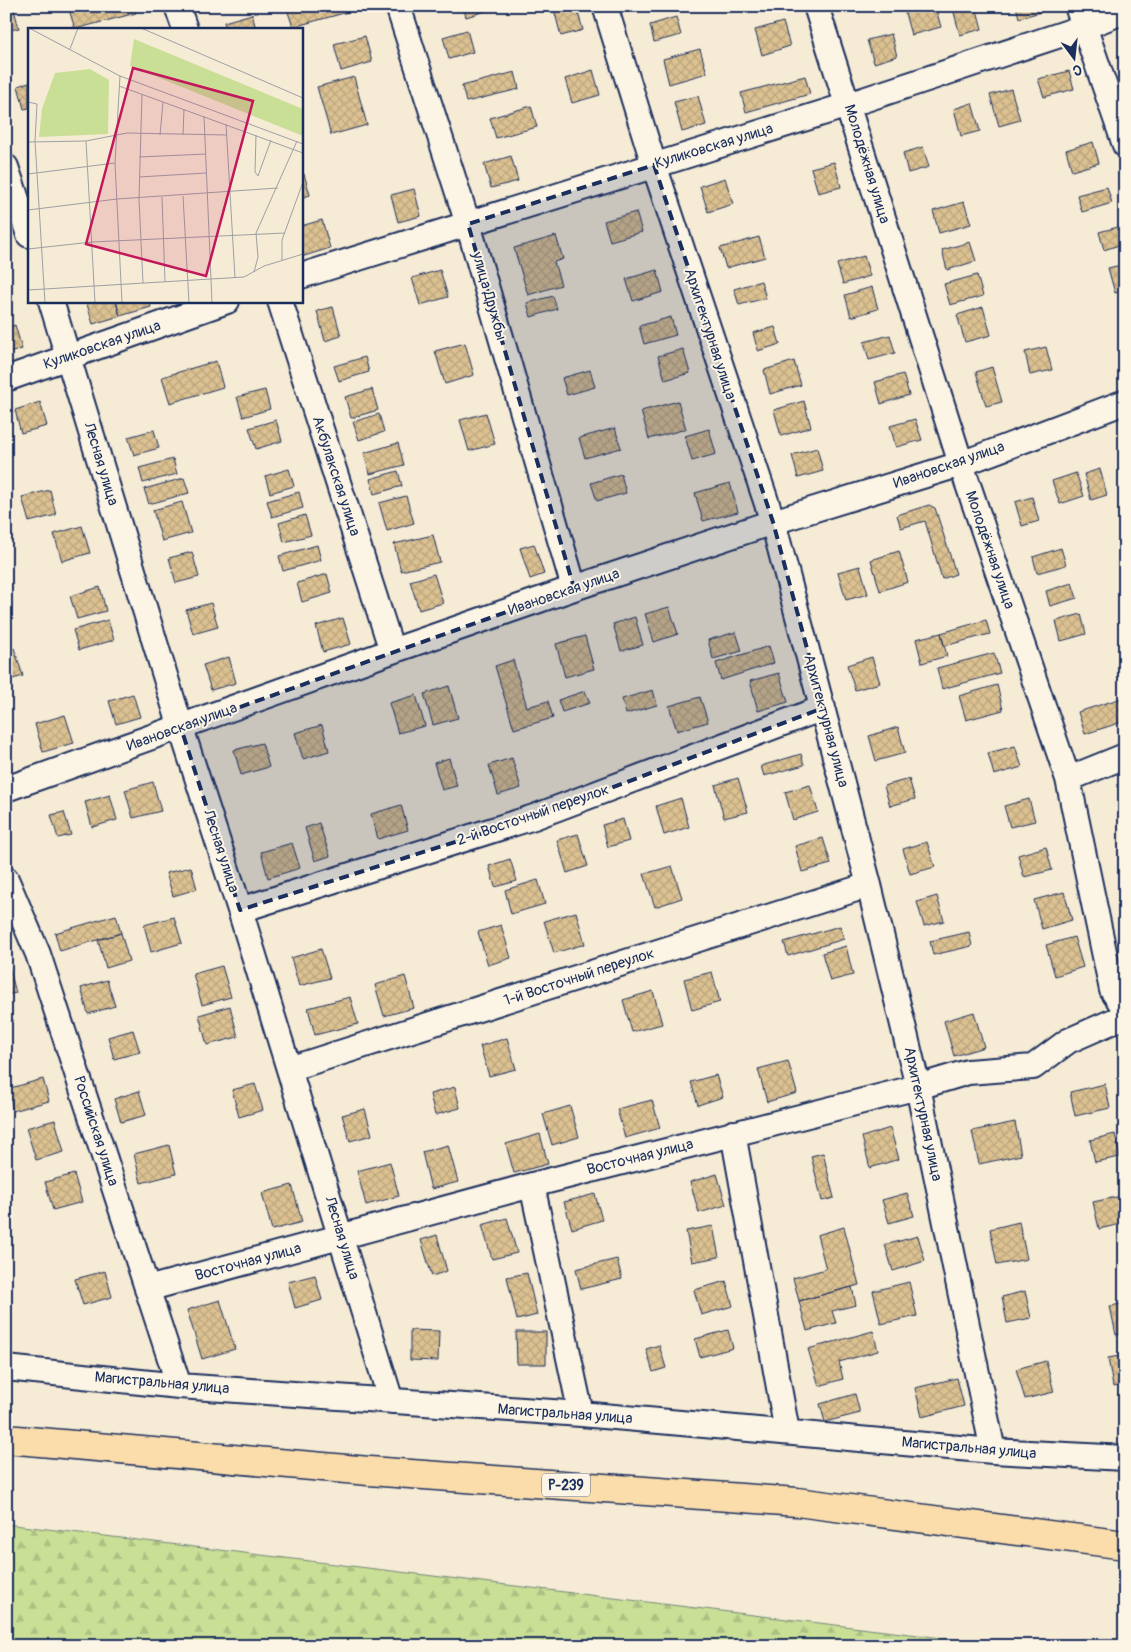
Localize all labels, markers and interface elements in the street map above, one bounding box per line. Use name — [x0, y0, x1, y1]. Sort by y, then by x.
inset map — [28, 28, 302, 302]
north arrow — [1048, 32, 1098, 82]
text: С — [1071, 61, 1084, 79]
street label: Молодёжная улица — [840, 102, 894, 226]
street label: Куликовская улица — [653, 119, 775, 173]
street label: улица Дружбы — [467, 249, 511, 342]
street label: Архитектурная улица — [680, 266, 740, 402]
street label: Куликовская улица — [41, 316, 163, 374]
street label: Акбулакская улица — [308, 414, 364, 538]
street label: Лесная улица — [79, 419, 123, 508]
street label: Ивановская улица — [891, 437, 1007, 493]
street label: Молодёжная улица — [961, 488, 1019, 612]
street label: Ивановская улица — [506, 564, 622, 620]
street label: Архитектурная улица — [799, 652, 853, 790]
street label: Ивановская улица — [124, 698, 240, 756]
street label: 2-й Восточный переулок — [455, 780, 612, 850]
street label: Лесная улица — [198, 806, 243, 895]
street label: 1-й Восточный переулок — [501, 944, 657, 1010]
street label: Архитектурная улица — [899, 1045, 947, 1183]
street label: Российская улица — [69, 1074, 123, 1188]
street label: Восточная улица — [585, 1135, 695, 1179]
street label: Лесная улица — [320, 1193, 364, 1282]
street label: Восточная улица — [193, 1239, 303, 1285]
street label: Магистральная улица — [94, 1368, 230, 1398]
street label: Магистральная улица — [497, 1400, 633, 1428]
street label: Магистральная улица — [901, 1433, 1037, 1463]
road number: Р-239 — [542, 1474, 590, 1496]

